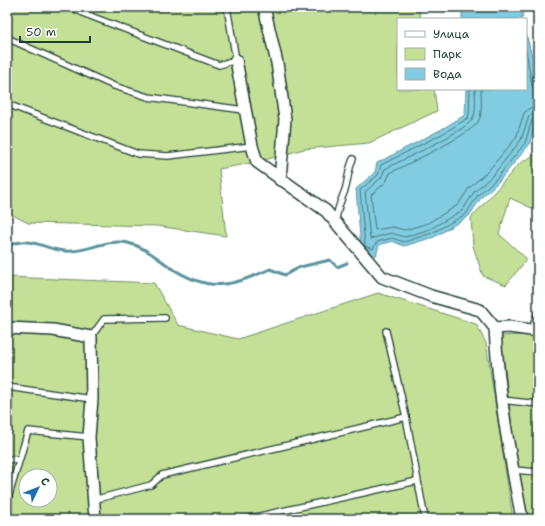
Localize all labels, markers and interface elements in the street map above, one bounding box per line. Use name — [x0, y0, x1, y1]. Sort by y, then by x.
scale bar — [20, 18, 90, 44]
legend — [397, 18, 527, 90]
text: 50 m — [26, 24, 56, 40]
text: Улица — [433, 26, 470, 42]
text: Парк — [433, 46, 462, 62]
text: Вода — [433, 66, 462, 82]
north arrow — [18, 468, 58, 508]
text: С — [37, 474, 53, 489]

